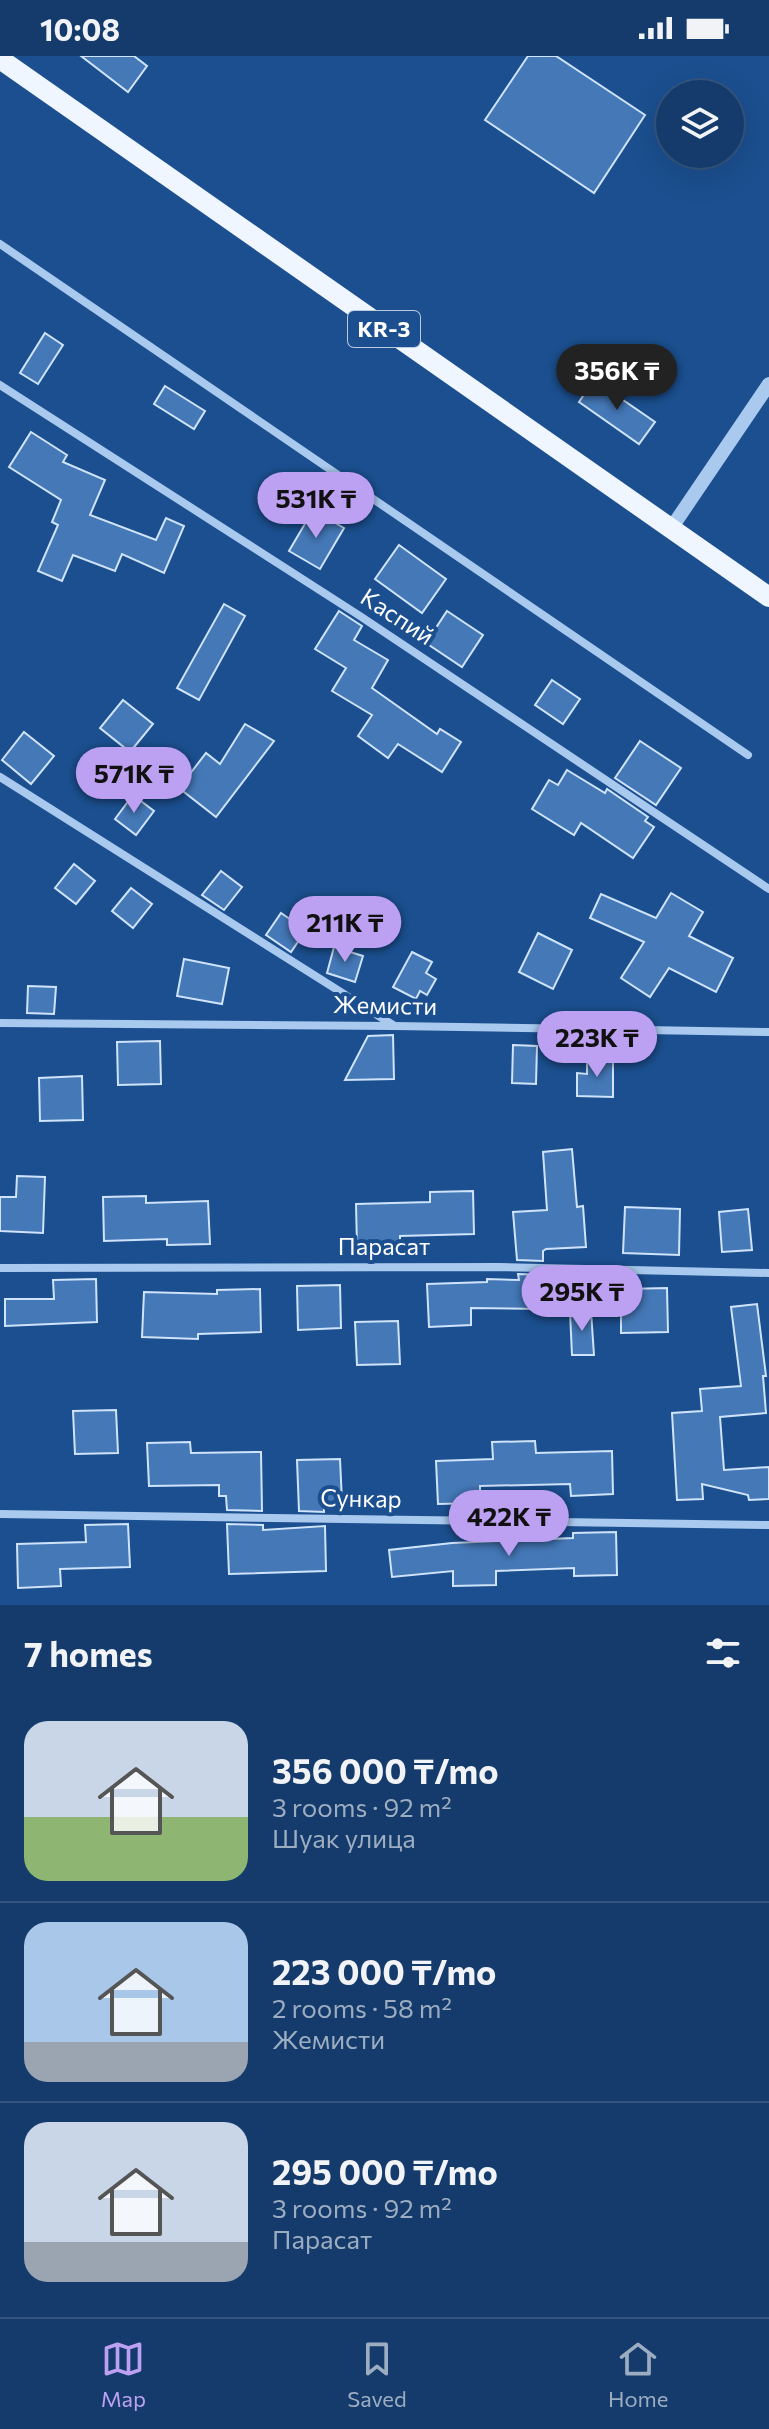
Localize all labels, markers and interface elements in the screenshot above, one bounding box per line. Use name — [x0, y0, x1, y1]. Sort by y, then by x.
text: 10:08 — [40, 10, 120, 47]
map controls — [656, 80, 744, 168]
button: layers — [656, 80, 744, 168]
road number: KR-3 — [348, 311, 420, 347]
pin: 356K ₸ — [552, 344, 682, 412]
text: 356K ₸ — [574, 354, 660, 385]
pin: 531K ₸ — [251, 472, 381, 540]
text: 531K ₸ — [275, 482, 357, 513]
street label: Каспий — [356, 581, 440, 650]
pin: 571K ₸ — [69, 747, 199, 815]
text: 571K ₸ — [94, 757, 174, 788]
pin: 211K ₸ — [280, 896, 410, 964]
text: 211K ₸ — [306, 906, 384, 937]
street label: Жемисти — [333, 989, 437, 1020]
pin: 223K ₸ — [532, 1011, 662, 1079]
text: 223K ₸ — [555, 1021, 639, 1052]
street label: Парасат — [338, 1231, 430, 1260]
pin: 295K ₸ — [517, 1265, 647, 1333]
text: 295K ₸ — [540, 1275, 624, 1306]
street label: Сункар — [320, 1482, 402, 1513]
pin: 422K ₸ — [444, 1490, 574, 1558]
text: 422K ₸ — [467, 1500, 551, 1531]
icon: filters — [701, 1631, 745, 1675]
text: 7 homes — [24, 1632, 153, 1674]
text: 356 000 ₸/mo — [272, 1749, 499, 1791]
icon: home — [88, 1753, 184, 1849]
text: 3 rooms · 92 m² — [272, 1791, 452, 1822]
text: Шуак улица — [272, 1822, 416, 1853]
text: 223 000 ₸/mo — [272, 1950, 496, 1992]
icon: home — [88, 1954, 184, 2050]
text: 2 rooms · 58 m² — [272, 1992, 452, 2023]
text: Жемисти — [272, 2023, 385, 2054]
text: 295 000 ₸/mo — [272, 2150, 498, 2192]
icon: home — [88, 2154, 184, 2250]
text: 3 rooms · 92 m² — [272, 2192, 452, 2223]
text: Парасат — [272, 2223, 372, 2254]
tab: Map — [101, 2337, 146, 2412]
tab: Saved — [347, 2337, 407, 2412]
tab: Home — [608, 2337, 668, 2412]

